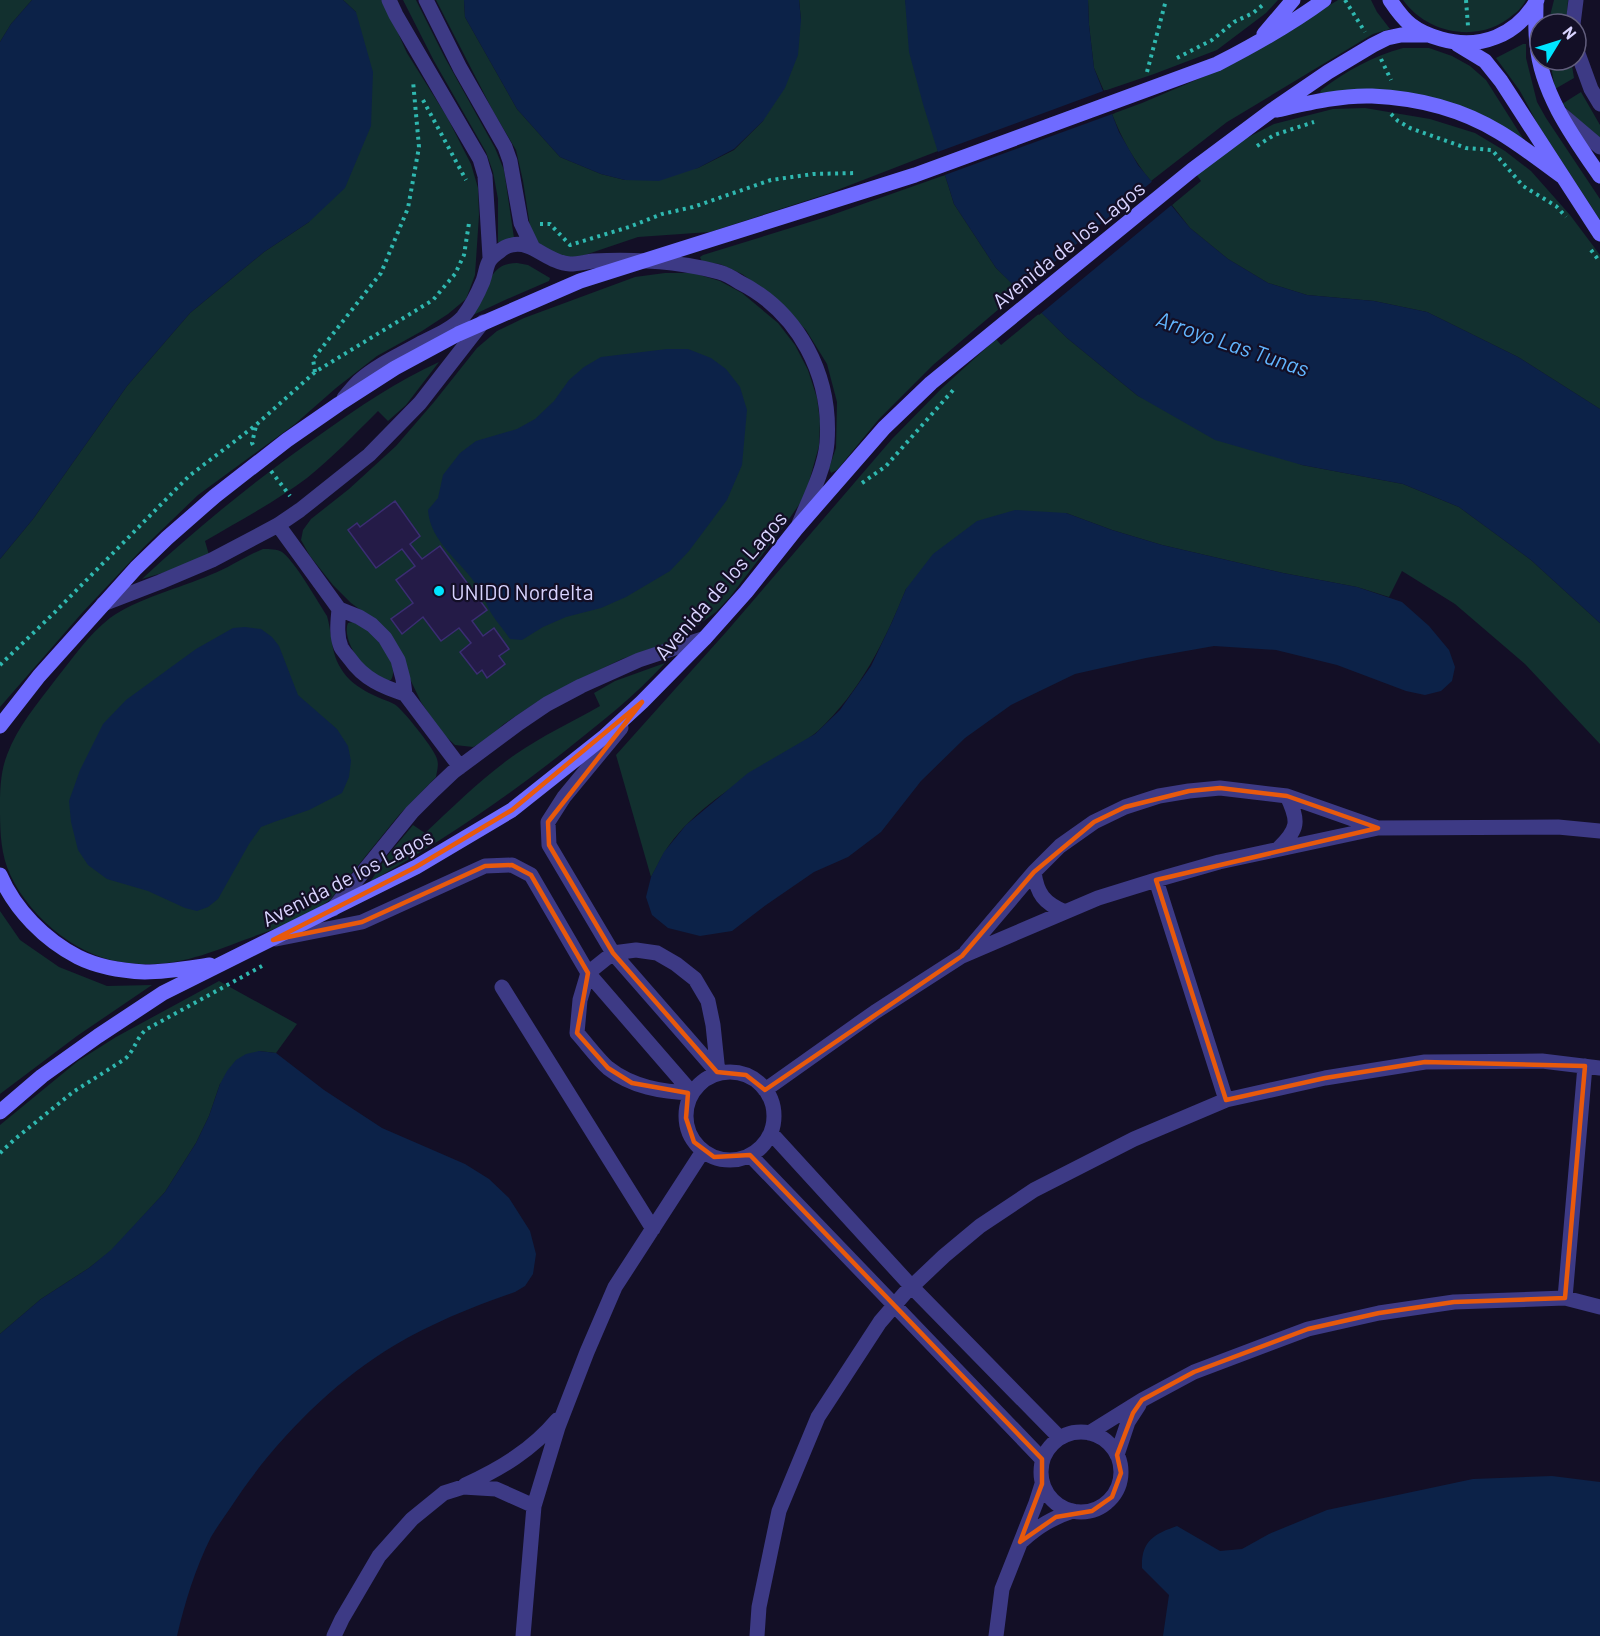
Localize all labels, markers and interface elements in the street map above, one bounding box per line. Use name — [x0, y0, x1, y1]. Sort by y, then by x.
north arrow — [1528, 12, 1588, 72]
text: N — [1559, 22, 1581, 42]
street label: Avenida de los Lagos — [987, 175, 1149, 313]
water label: Arroyo Las Tunas — [1153, 305, 1313, 381]
street label: Avenida de los Lagos — [649, 506, 791, 664]
place label: UNIDO Nordelta — [451, 579, 594, 604]
marker: UNIDO Nordelta — [432, 584, 446, 598]
street label: Avenida de los Lagos — [257, 823, 437, 931]

